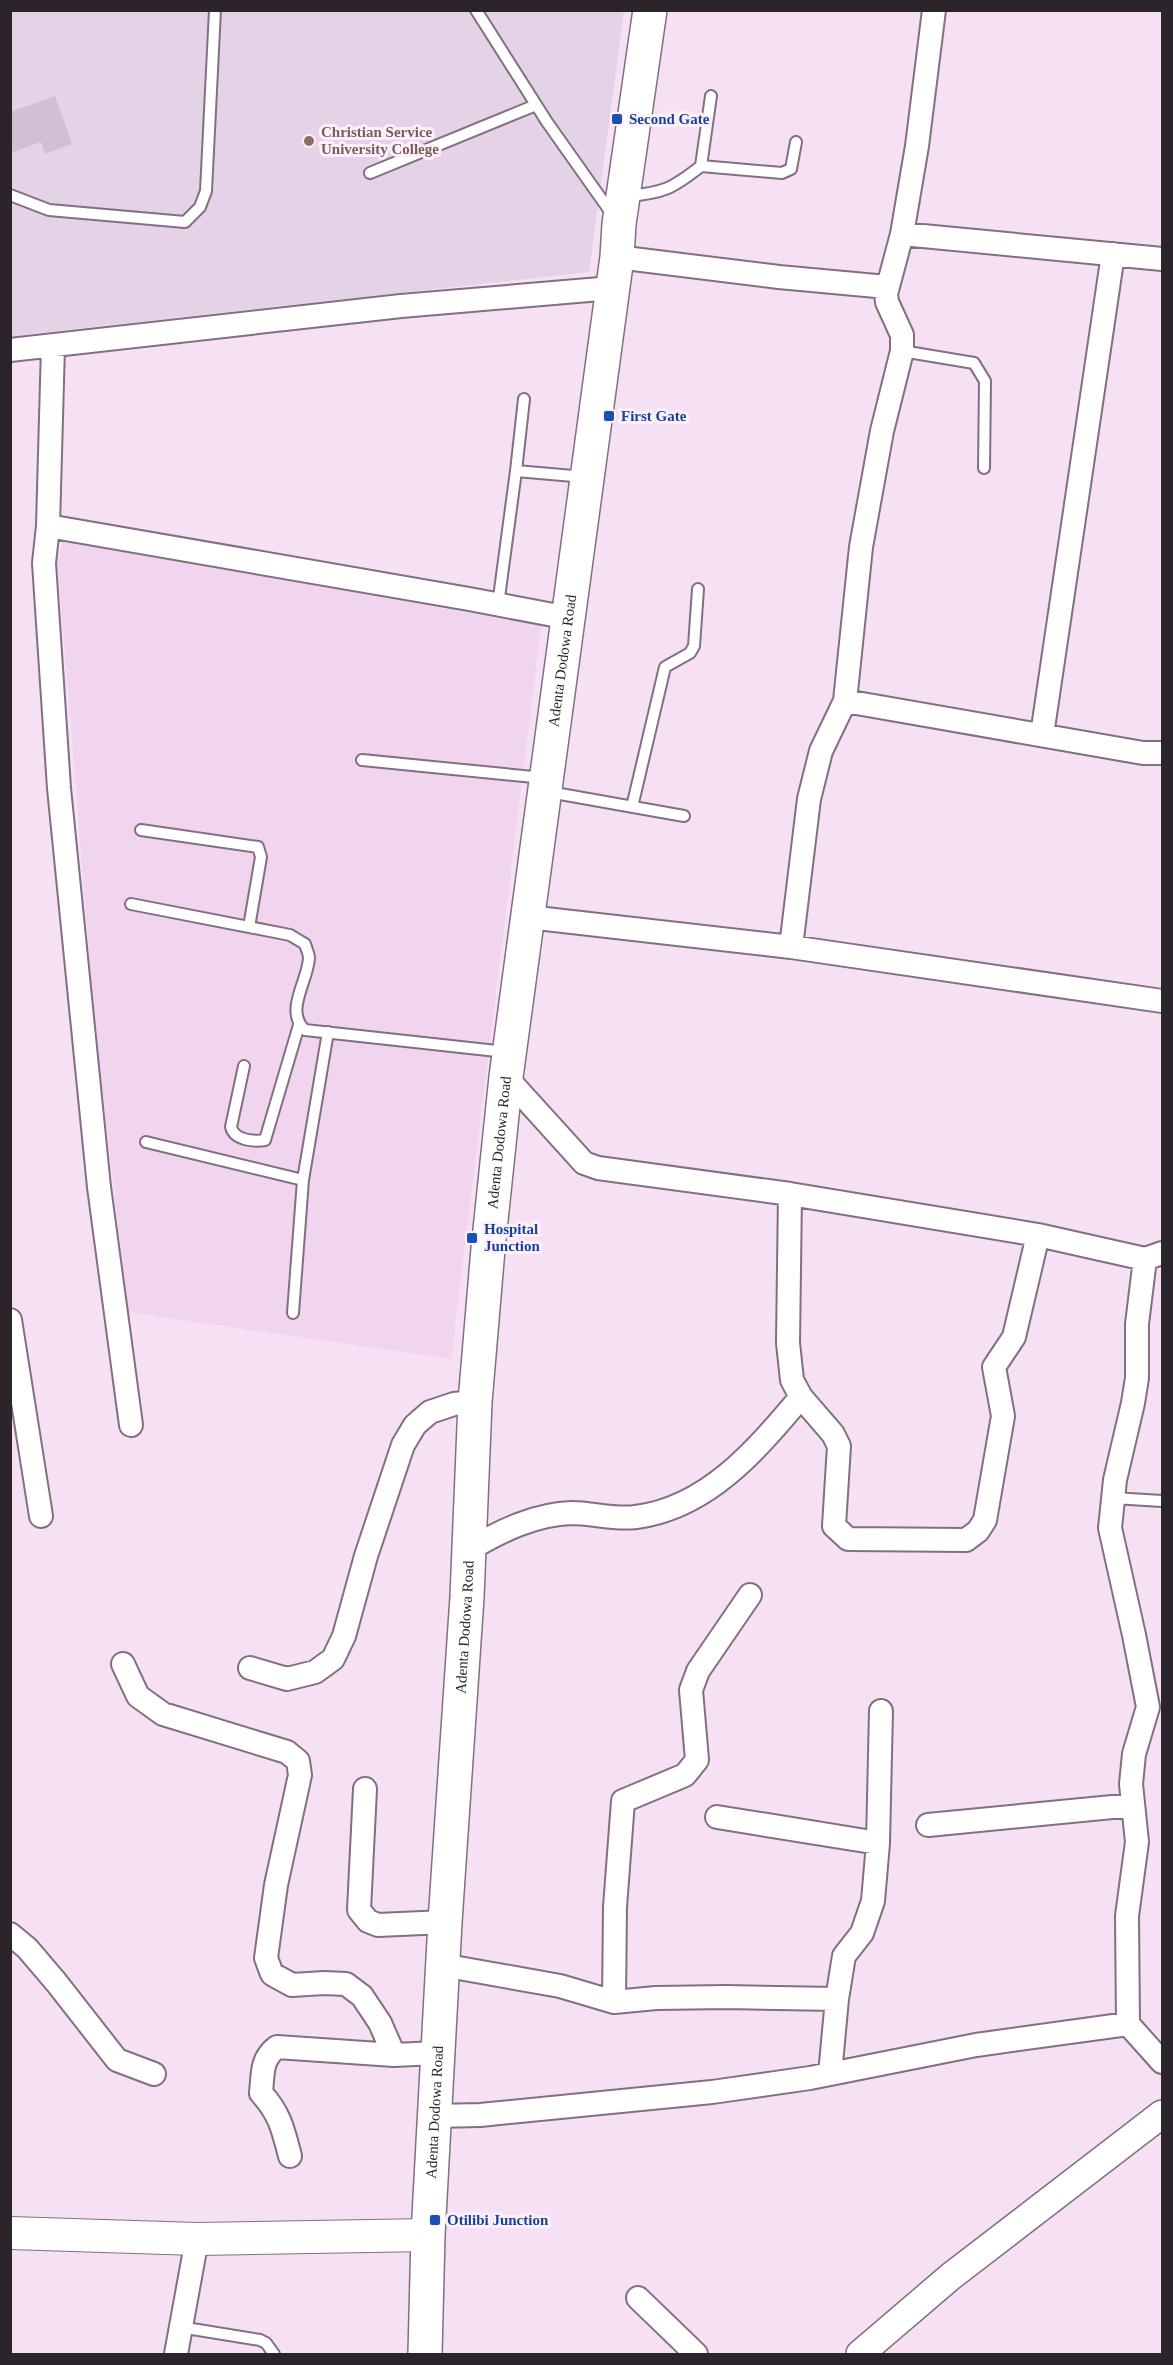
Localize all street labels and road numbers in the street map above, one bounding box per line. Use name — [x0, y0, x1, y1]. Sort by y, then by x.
street label: Adenta Dodowa Road — [545, 593, 579, 728]
street label: Adenta Dodowa Road — [484, 1075, 514, 1210]
street label: Adenta Dodowa Road — [452, 1560, 477, 1694]
street label: Adenta Dodowa Road — [423, 2045, 446, 2179]

